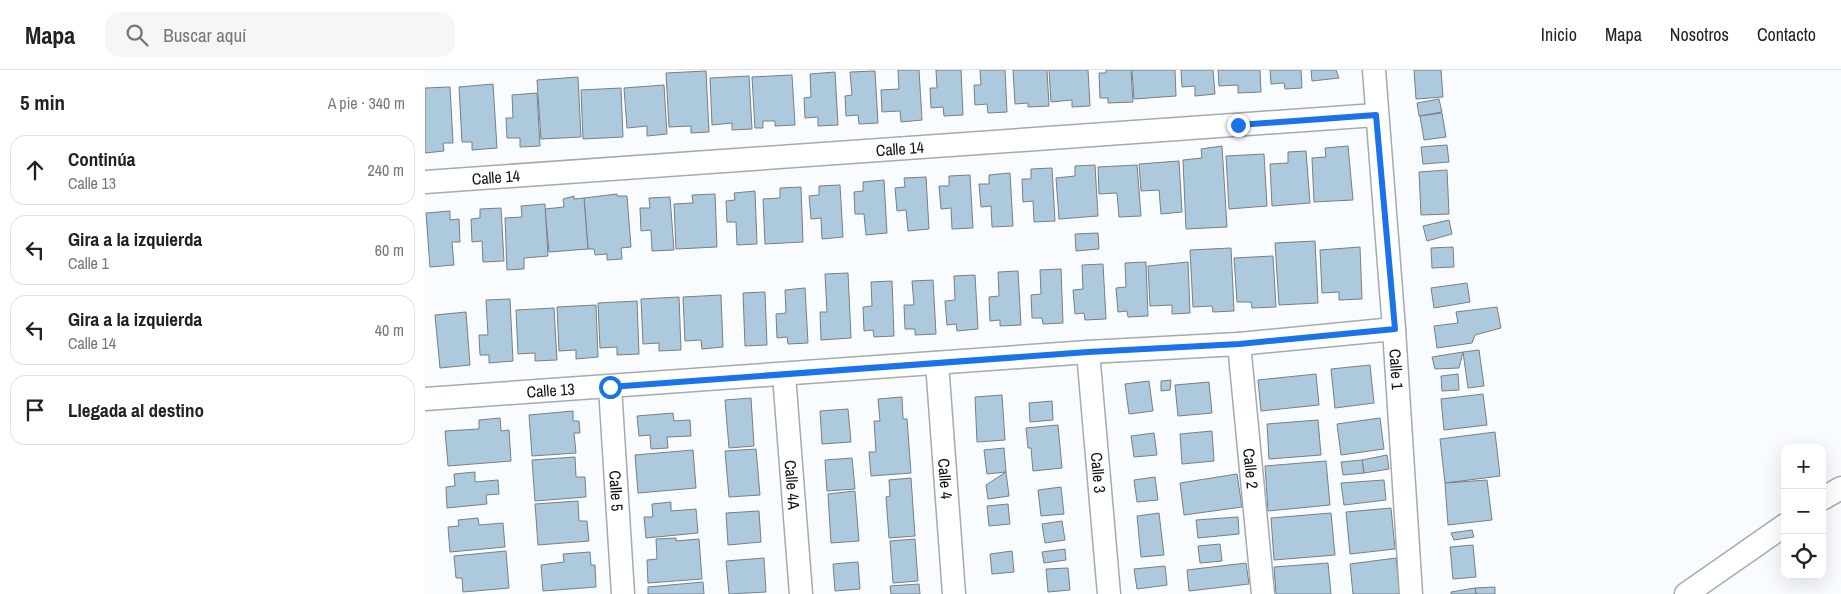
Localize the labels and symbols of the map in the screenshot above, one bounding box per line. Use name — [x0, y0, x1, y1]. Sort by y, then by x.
route end — [1227, 114, 1250, 137]
street label: Calle 14 — [875, 136, 925, 161]
street label: Calle 14 — [471, 164, 521, 190]
street label: Calle 1 — [1384, 348, 1409, 391]
route start — [599, 376, 622, 399]
street label: Calle 13 — [526, 377, 575, 403]
street label: Calle 2 — [1238, 447, 1264, 490]
street label: Calle 3 — [1086, 451, 1111, 494]
street label: Calle 4 — [933, 457, 958, 500]
street label: Calle 4A — [780, 459, 805, 511]
street label: Calle 5 — [604, 470, 629, 512]

